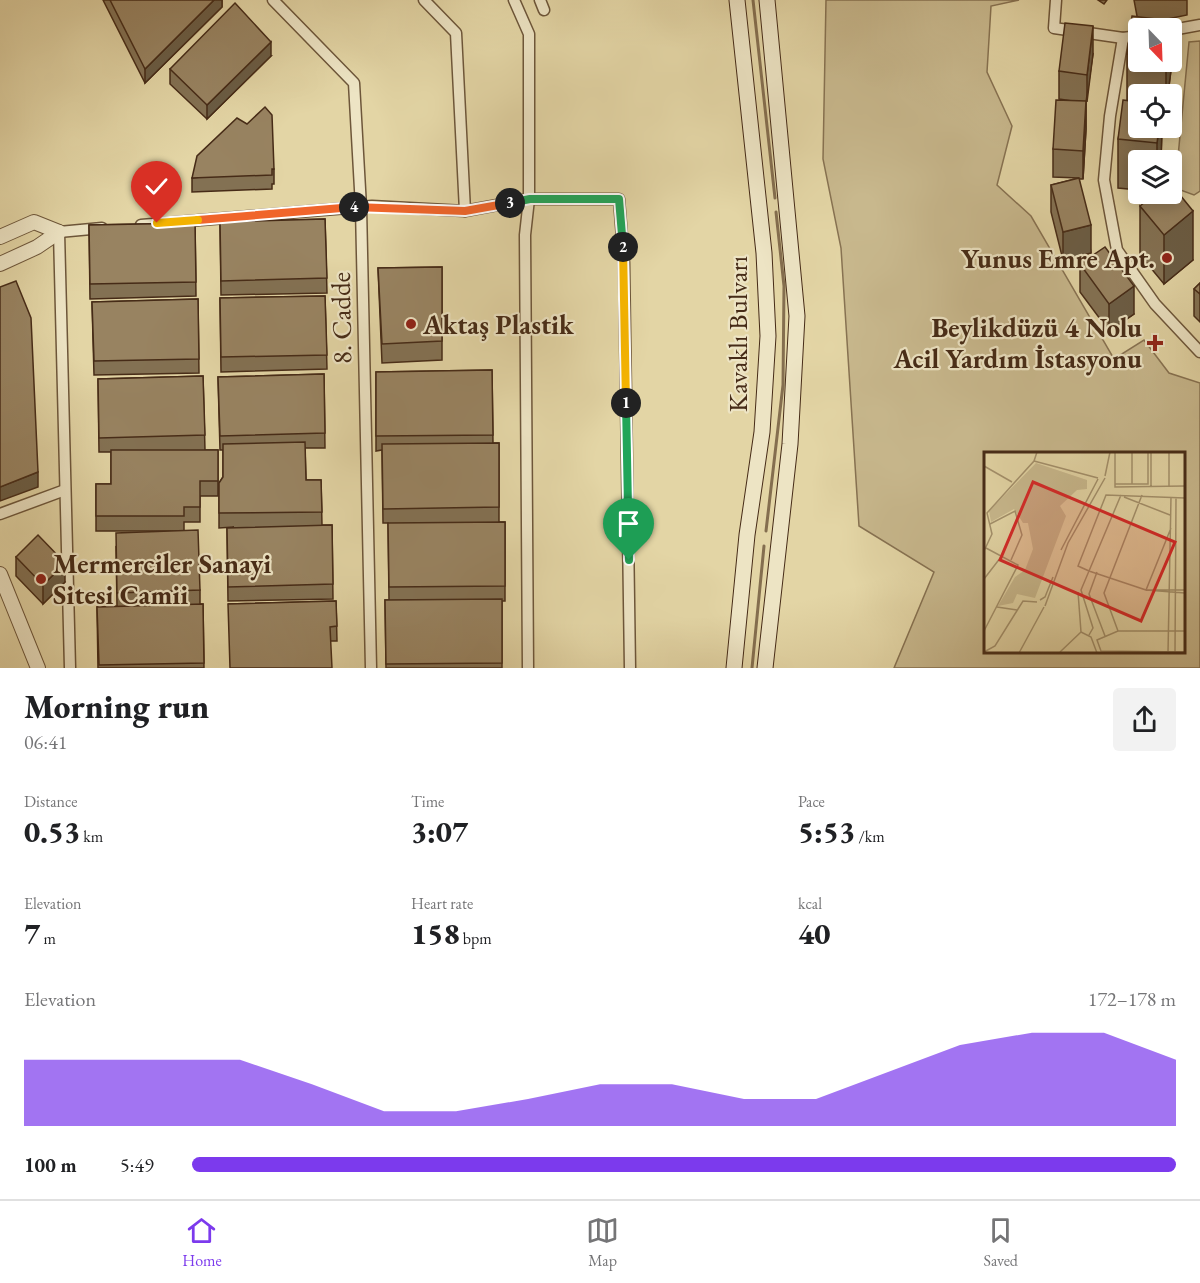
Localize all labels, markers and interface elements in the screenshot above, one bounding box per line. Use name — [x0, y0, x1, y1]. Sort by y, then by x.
north arrow — [1128, 18, 1182, 72]
map controls — [1128, 18, 1182, 204]
button: locate — [1128, 84, 1182, 138]
button: layers — [1128, 150, 1182, 204]
pin — [131, 161, 182, 223]
icon: check — [140, 170, 173, 203]
pin: 3 — [495, 188, 525, 218]
pin: 4 — [339, 192, 369, 222]
text: 3 — [506, 192, 514, 213]
text: 4 — [350, 196, 358, 217]
pin: 2 — [608, 232, 638, 262]
text: 2 — [619, 236, 627, 257]
place label: Yunus Emre Apt. — [961, 241, 1155, 276]
marker: Yunus Emre Apt. — [1160, 251, 1174, 265]
street label: Kavaklı Bulvarı — [720, 255, 755, 412]
street label: 8. Cadde — [323, 272, 359, 364]
place label: Aktaş Plastik — [422, 307, 575, 342]
place label: Beylikdüzü 4 Nolu Acil Yardım İstasyonu — [892, 310, 1142, 376]
marker: Aktaş Plastik — [404, 317, 418, 331]
marker: Beylikdüzü 4 Nolu Acil Yardım İstasyonu — [1146, 334, 1164, 352]
pin: 1 — [611, 388, 641, 418]
text: 1 — [622, 392, 630, 413]
inset map — [984, 452, 1185, 653]
pin — [603, 498, 654, 560]
icon: arrive — [612, 507, 645, 540]
place label: Mermerciler Sanayi Sitesi Camii — [53, 546, 271, 612]
marker: Mermerciler Sanayi Sitesi Camii — [34, 572, 48, 586]
text: Morning run — [24, 685, 209, 728]
button: share — [1113, 688, 1176, 751]
text: 06:41 — [24, 729, 67, 755]
text: Distance — [24, 791, 77, 812]
text: Time — [411, 791, 444, 812]
text: Pace — [798, 791, 825, 812]
text: 0.53 — [24, 812, 80, 851]
text: 3:07 — [411, 812, 468, 851]
text: 5:53 — [798, 812, 855, 851]
text: km — [80, 826, 103, 847]
text: /km — [855, 826, 885, 847]
text: Elevation — [24, 893, 82, 914]
text: Heart rate — [411, 893, 473, 914]
text: kcal — [798, 893, 822, 914]
text: 7 — [24, 914, 40, 953]
text: 158 — [411, 914, 460, 953]
text: 40 — [798, 914, 830, 953]
text: m — [40, 928, 56, 949]
text: bpm — [460, 928, 492, 949]
text: Elevation — [24, 986, 96, 1012]
text: 172–178 m — [1088, 986, 1176, 1012]
text: 100 m — [24, 1152, 77, 1178]
text: 5:49 — [120, 1152, 154, 1178]
tab: Home — [182, 1214, 222, 1271]
tab: Map — [586, 1214, 619, 1271]
tab: Saved — [984, 1214, 1018, 1271]

